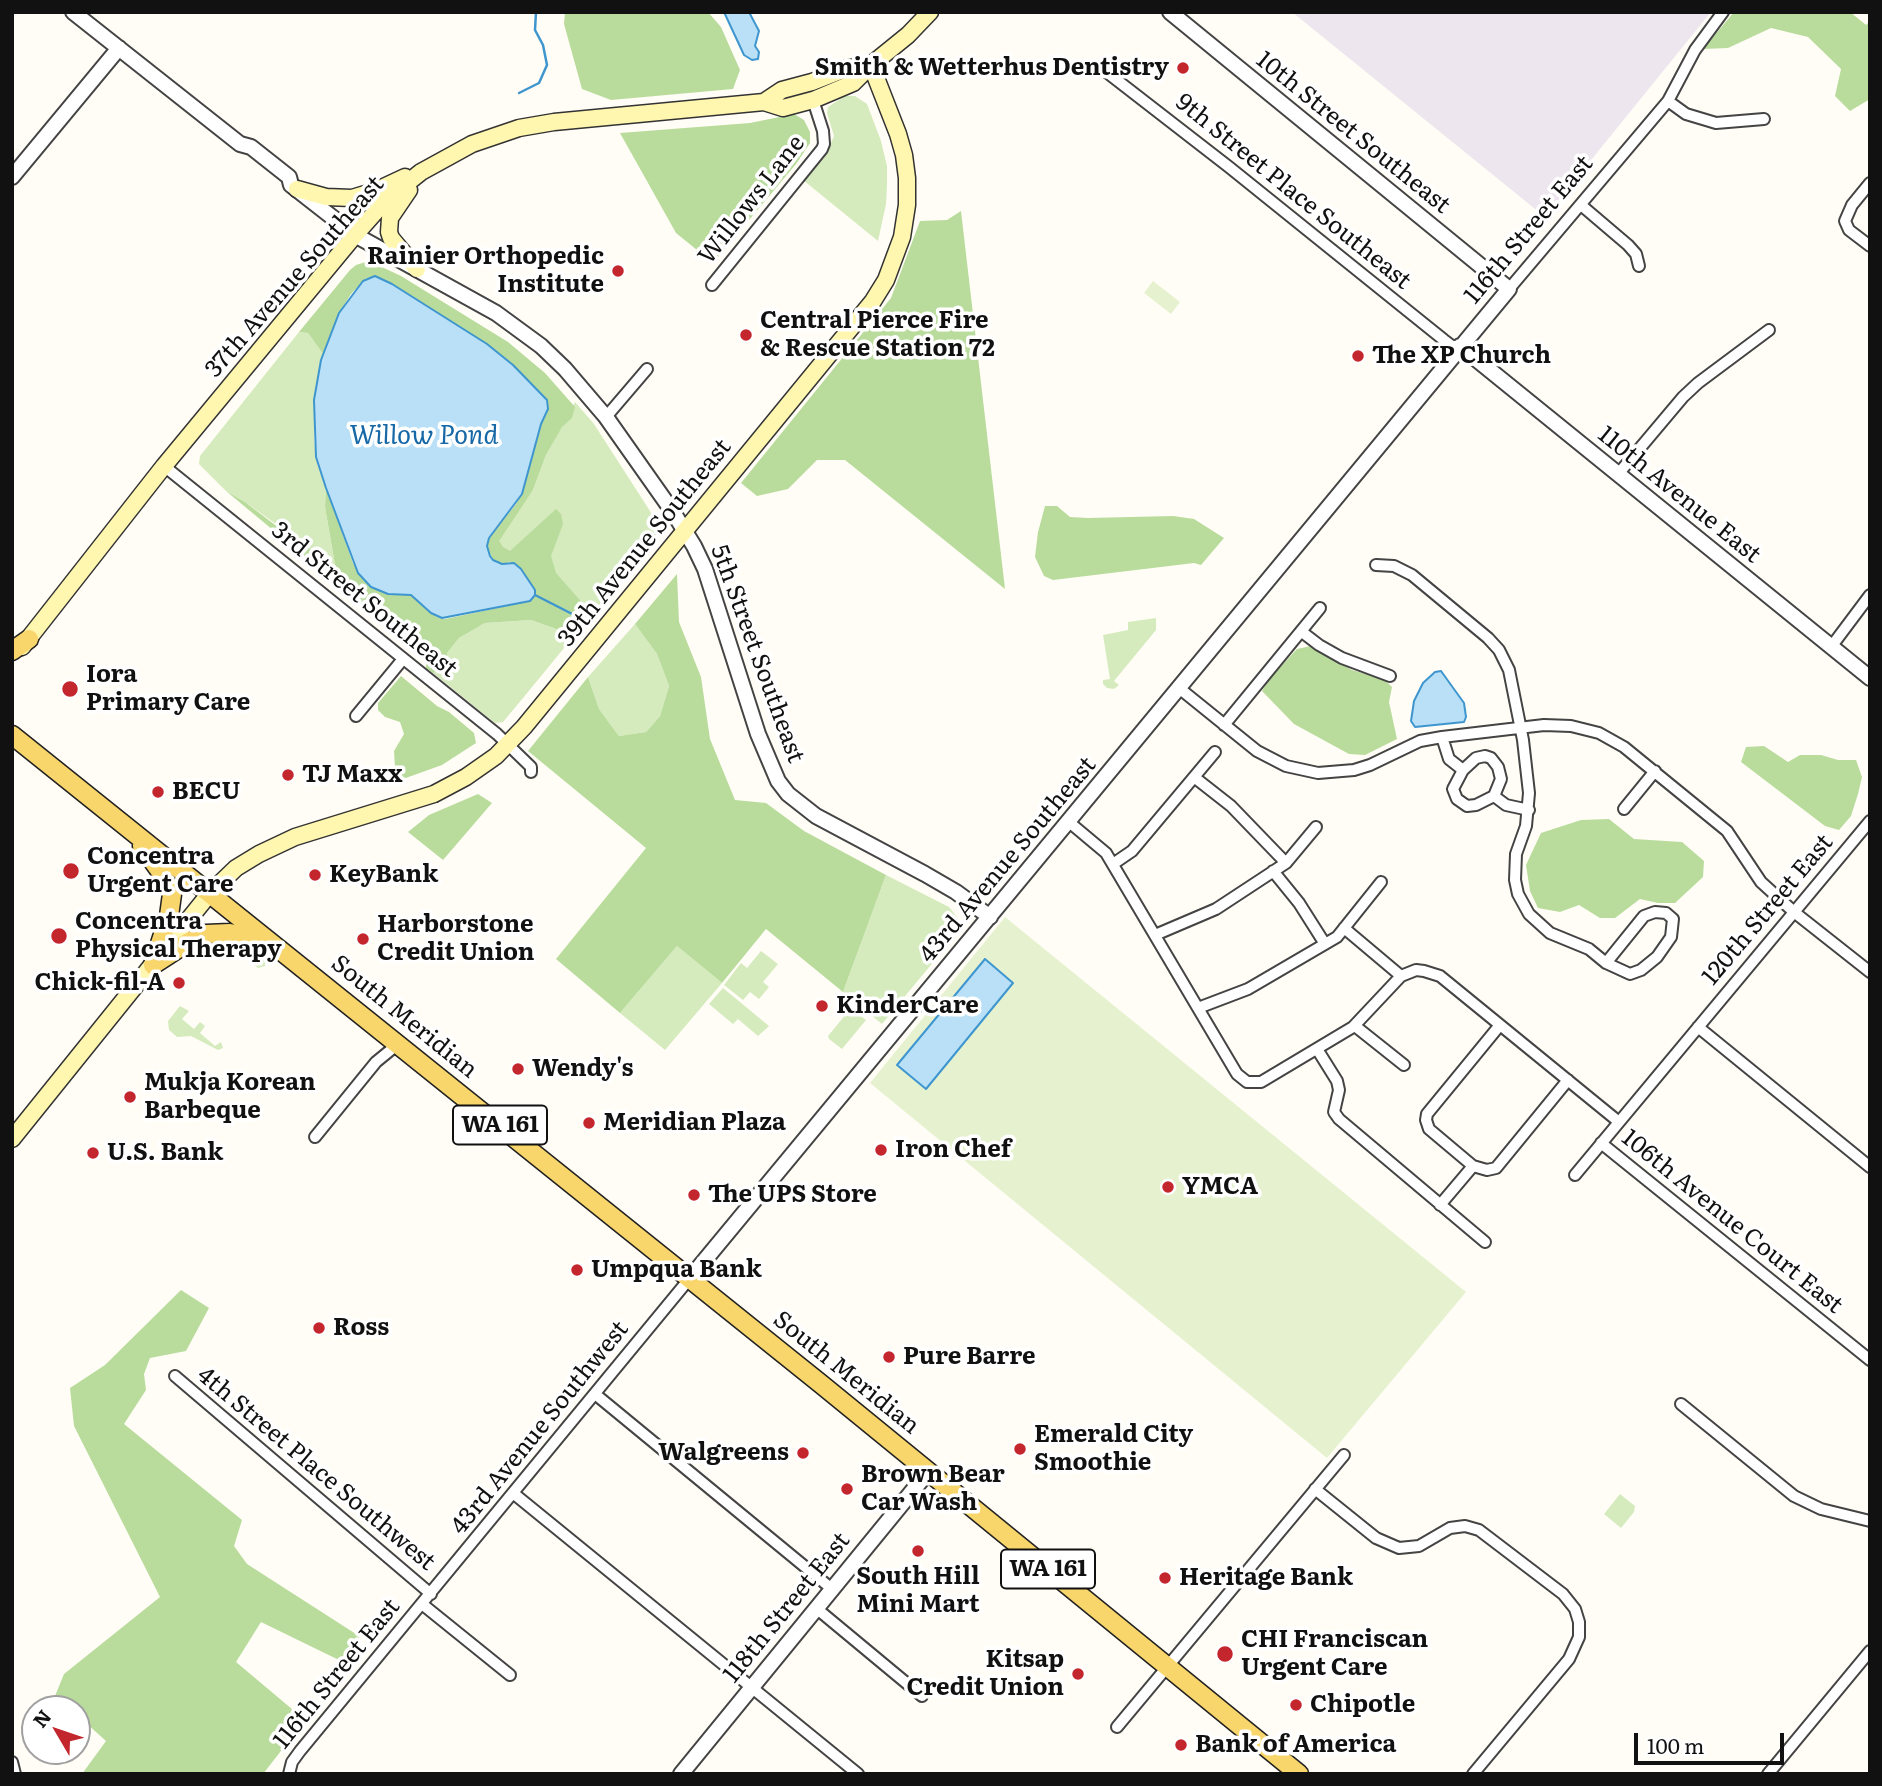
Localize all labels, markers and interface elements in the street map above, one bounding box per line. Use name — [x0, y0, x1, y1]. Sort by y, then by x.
street label: 10th Street Southeast — [1250, 46, 1456, 220]
place label: Smith & Wetterhus Dentistry — [815, 54, 1169, 82]
marker: Smith & Wetterhus Dentistry — [1175, 60, 1191, 76]
street label: 9th Street Place Southeast — [1170, 88, 1416, 296]
street label: Willows Lane — [693, 130, 811, 270]
street label: 116th Street East — [1459, 150, 1599, 310]
street label: 37th Avenue Southeast — [200, 170, 390, 384]
place label: Rainier Orthopedic Institute — [367, 243, 604, 299]
marker: Rainier Orthopedic Institute — [610, 263, 626, 279]
place label: Central Pierce Fire & Rescue Station 72 — [760, 307, 995, 363]
marker: Central Pierce Fire & Rescue Station 72 — [738, 327, 754, 343]
place label: The XP Church — [1372, 342, 1551, 370]
marker: The XP Church — [1350, 348, 1366, 364]
water label: Willow Pond — [350, 420, 498, 452]
street label: 110th Avenue East — [1592, 421, 1766, 569]
street label: 39th Avenue Southeast — [552, 433, 738, 653]
street label: 3rd Street Southeast — [265, 516, 463, 684]
street label: 5th Street Southeast — [704, 541, 810, 767]
place label: Iora Primary Care — [86, 661, 250, 717]
marker: Iora Primary Care — [60, 679, 80, 699]
street label: 43rd Avenue Southeast — [914, 751, 1102, 969]
place label: TJ Maxx — [302, 761, 402, 789]
marker: TJ Maxx — [280, 767, 296, 783]
place label: BECU — [172, 778, 240, 806]
marker: BECU — [150, 784, 166, 800]
street label: 120th Street East — [1697, 829, 1839, 991]
place label: Concentra Urgent Care — [87, 843, 234, 899]
marker: Concentra Urgent Care — [61, 861, 81, 881]
place label: KeyBank — [329, 861, 438, 889]
marker: KeyBank — [307, 867, 323, 883]
place label: Concentra Physical Therapy — [75, 908, 282, 964]
place label: Harborstone Credit Union — [377, 911, 535, 967]
marker: Concentra Physical Therapy — [49, 926, 69, 946]
marker: Harborstone Credit Union — [355, 931, 371, 947]
street label: South Meridian — [325, 949, 483, 1085]
place label: Chick-fil-A — [35, 969, 165, 997]
marker: Chick-fil-A — [171, 975, 187, 991]
place label: KinderCare — [836, 992, 979, 1020]
marker: KinderCare — [814, 998, 830, 1014]
place label: Wendy's — [532, 1055, 634, 1083]
marker: Wendy's — [510, 1061, 526, 1077]
place label: Mukja Korean Barbeque — [144, 1069, 316, 1125]
marker: Mukja Korean Barbeque — [122, 1089, 138, 1105]
road number: WA 161 — [453, 1106, 547, 1144]
place label: Meridian Plaza — [603, 1109, 786, 1137]
marker: Meridian Plaza — [581, 1115, 597, 1131]
street label: 106th Avenue Court East — [1616, 1124, 1848, 1320]
place label: Iron Chef — [895, 1136, 1011, 1164]
place label: U.S. Bank — [107, 1139, 223, 1167]
marker: Iron Chef — [873, 1142, 889, 1158]
marker: U.S. Bank — [85, 1145, 101, 1161]
place label: YMCA — [1182, 1173, 1258, 1201]
marker: YMCA — [1160, 1179, 1176, 1195]
place label: The UPS Store — [708, 1181, 877, 1209]
marker: The UPS Store — [686, 1187, 702, 1203]
place label: Umpqua Bank — [591, 1256, 762, 1284]
marker: Umpqua Bank — [569, 1262, 585, 1278]
street label: South Meridian — [767, 1305, 925, 1441]
place label: Ross — [333, 1314, 389, 1342]
street label: 43rd Avenue Southwest — [445, 1316, 635, 1540]
marker: Ross — [311, 1320, 327, 1336]
place label: Pure Barre — [903, 1343, 1035, 1371]
marker: Pure Barre — [881, 1349, 897, 1365]
street label: 4th Street Place Southwest — [191, 1361, 441, 1577]
place label: Emerald City Smoothie — [1034, 1421, 1193, 1477]
place label: Walgreens — [658, 1439, 789, 1467]
marker: Emerald City Smoothie — [1012, 1441, 1028, 1457]
marker: Walgreens — [795, 1445, 811, 1461]
place label: Brown Bear Car Wash — [861, 1461, 1005, 1517]
marker: Brown Bear Car Wash — [839, 1481, 855, 1497]
street label: 118th Street East — [718, 1527, 856, 1689]
marker: South Hill Mini Mart — [910, 1543, 926, 1559]
road number: WA 161 — [1001, 1550, 1095, 1588]
place label: South Hill Mini Mart — [856, 1563, 980, 1619]
place label: Heritage Bank — [1179, 1564, 1353, 1592]
marker: Heritage Bank — [1157, 1570, 1173, 1586]
street label: 116th Street East — [268, 1593, 406, 1755]
place label: CHI Franciscan Urgent Care — [1241, 1626, 1428, 1682]
marker: CHI Franciscan Urgent Care — [1215, 1644, 1235, 1664]
place label: Kitsap Credit Union — [906, 1646, 1064, 1702]
marker: Kitsap Credit Union — [1070, 1666, 1086, 1682]
place label: Chipotle — [1310, 1691, 1415, 1719]
north arrow — [21, 1695, 91, 1765]
marker: Chipotle — [1288, 1697, 1304, 1713]
text: N — [25, 1703, 57, 1733]
scale bar — [1637, 1720, 1787, 1764]
text: 100 m — [1647, 1729, 1704, 1760]
place label: Bank of America — [1195, 1731, 1396, 1759]
marker: Bank of America — [1173, 1737, 1189, 1753]

